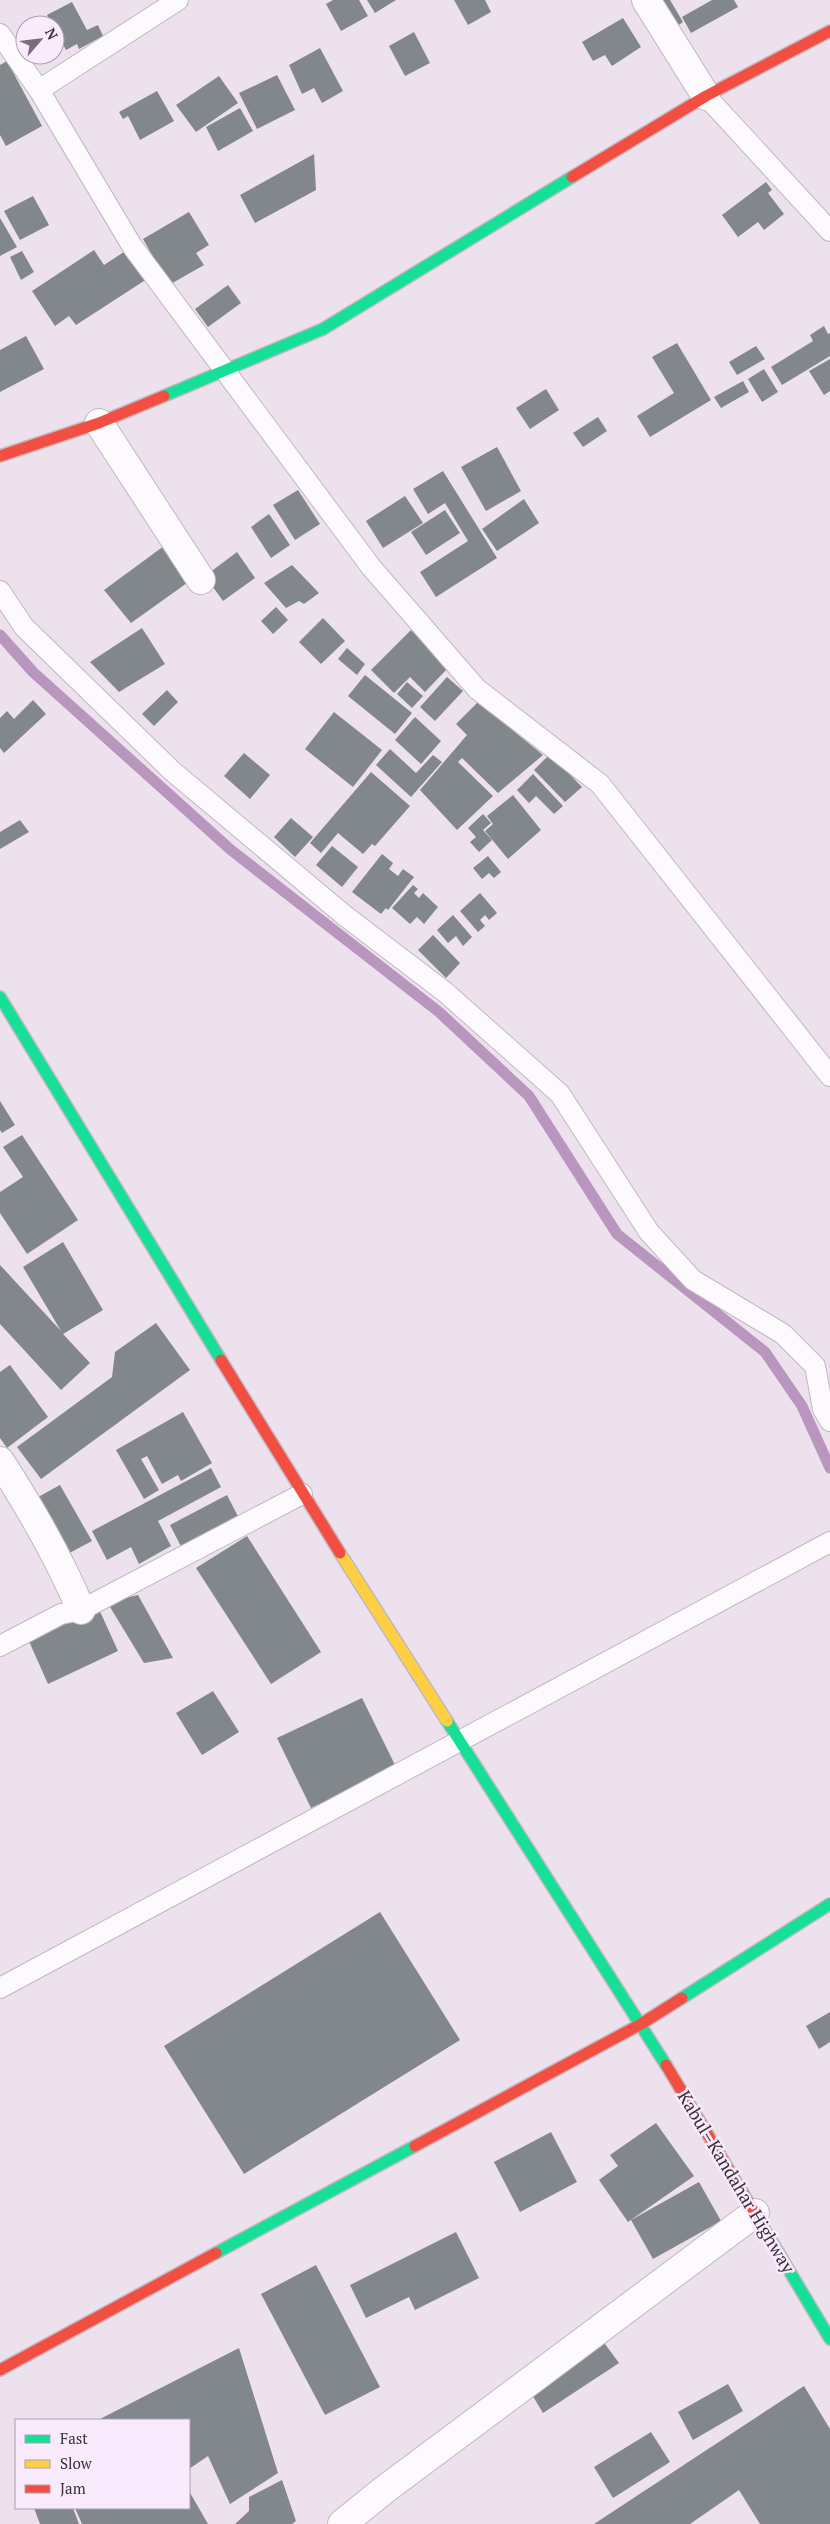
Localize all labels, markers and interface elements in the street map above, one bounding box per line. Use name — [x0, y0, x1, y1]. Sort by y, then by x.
north arrow — [15, 15, 65, 65]
text: N — [41, 25, 63, 43]
street label: Kabul–Kandahar Highway — [673, 2086, 801, 2278]
legend — [15, 2419, 190, 2509]
text: Fast — [60, 2428, 88, 2448]
text: Slow — [60, 2453, 93, 2473]
text: Jam — [60, 2478, 86, 2498]

